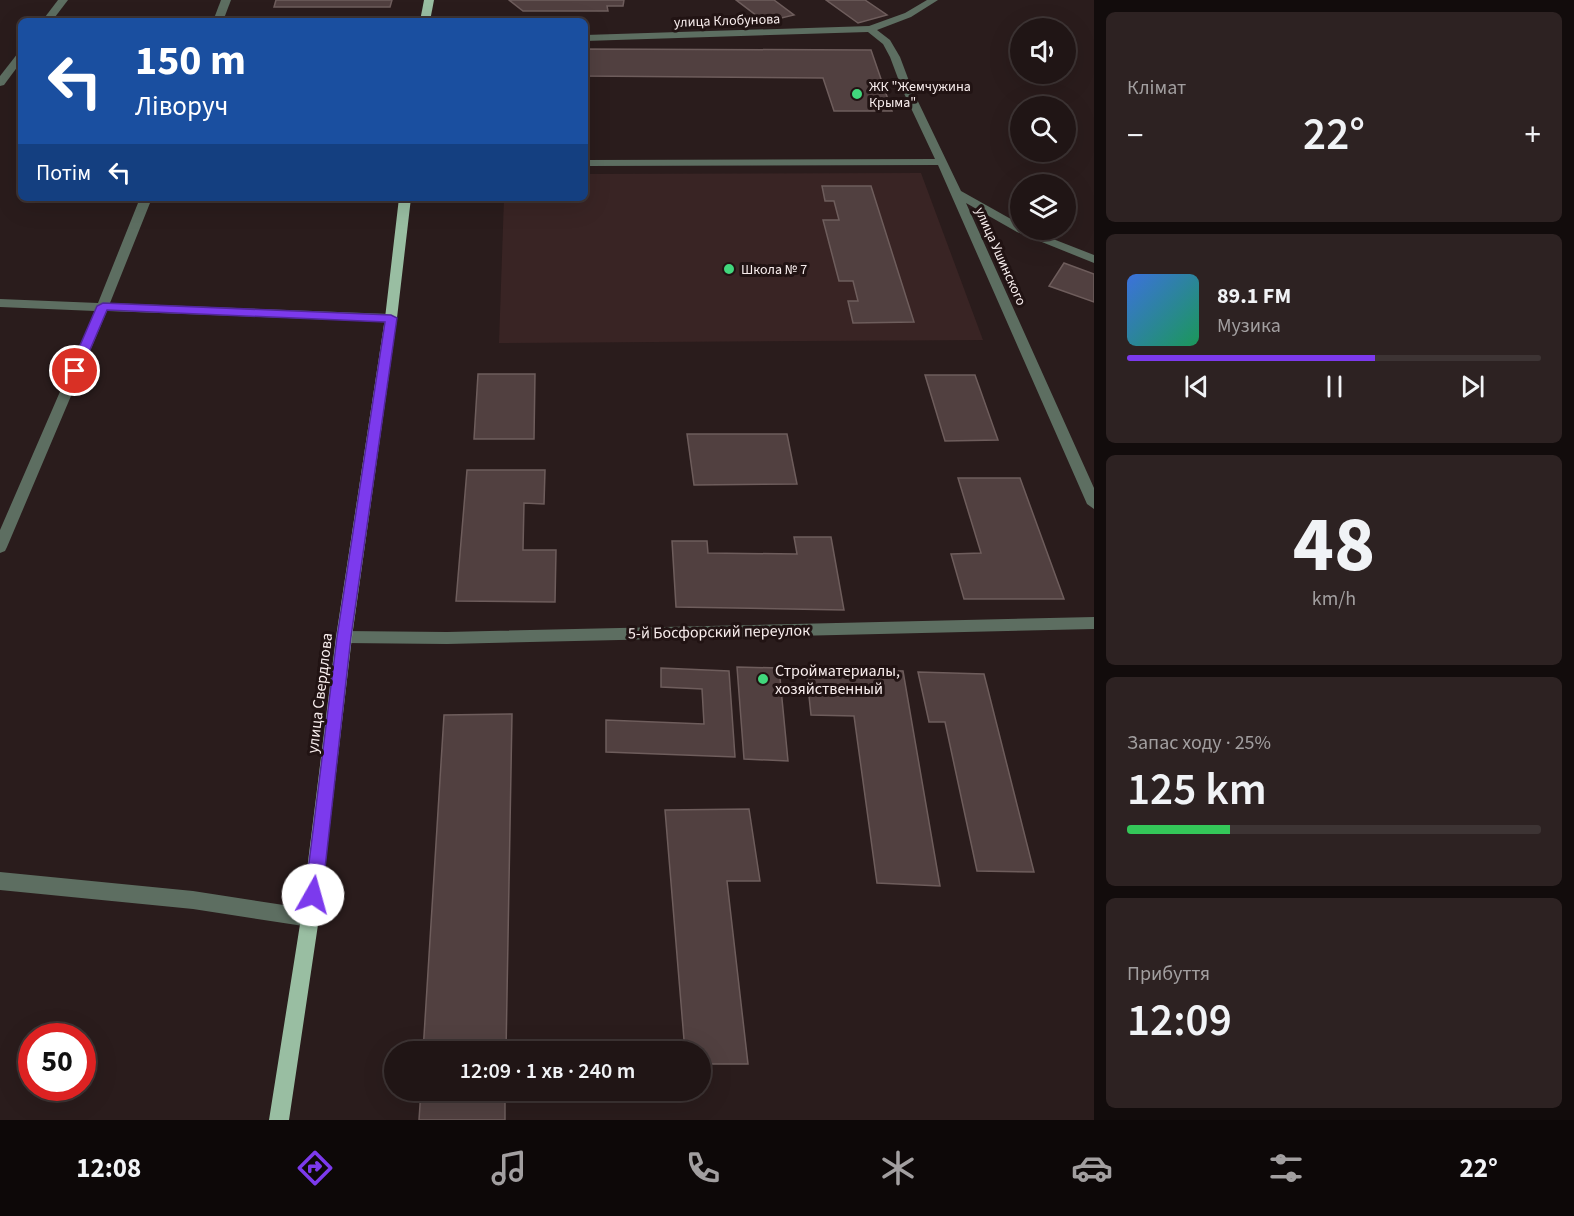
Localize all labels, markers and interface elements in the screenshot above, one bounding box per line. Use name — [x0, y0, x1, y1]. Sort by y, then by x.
street label: улица Клобунова — [673, 9, 781, 33]
map controls — [1010, 18, 1076, 240]
button: sound — [1010, 18, 1076, 84]
text: 150 m — [135, 31, 246, 91]
icon: left — [36, 42, 114, 120]
text: Клімат — [1127, 74, 1186, 102]
place label: ЖК "Жемчужина Крыма" — [869, 77, 971, 113]
text: Ліворуч — [135, 87, 228, 126]
marker: ЖК "Жемчужина Крыма" — [850, 87, 864, 101]
button: search — [1010, 96, 1076, 162]
text: 22° — [1303, 103, 1365, 167]
text: − — [1127, 112, 1143, 159]
text: + — [1525, 112, 1541, 159]
icon: left — [103, 156, 136, 189]
text: Потім — [36, 157, 91, 189]
button: layers — [1010, 174, 1076, 240]
street label: улица Ушинского — [969, 204, 1031, 309]
place label: Школа № 7 — [741, 260, 807, 280]
marker: Школа № 7 — [722, 262, 736, 276]
text: 89.1 FM — [1217, 280, 1291, 312]
text: Музика — [1217, 312, 1281, 340]
pin — [49, 345, 100, 396]
icon: arrive — [58, 354, 91, 387]
icon: previous — [1180, 370, 1213, 403]
icon: pause — [1318, 370, 1351, 403]
icon: next — [1456, 370, 1489, 403]
text: 48 — [1293, 490, 1375, 601]
text: km/h — [1312, 585, 1356, 613]
street label: 5-й Босфорский переулок — [628, 619, 810, 645]
street label: улица Свердлова — [302, 632, 338, 755]
place label: Стройматериалы, хозяйственный — [775, 660, 900, 700]
marker: Стройматериалы, хозяйственный — [756, 672, 770, 686]
text: Запас ходу · 25% — [1127, 729, 1271, 757]
text: 125 km — [1127, 758, 1267, 822]
position arrow — [281, 863, 345, 927]
text: Прибуття — [1127, 960, 1210, 988]
text: 12:09 — [1127, 989, 1232, 1053]
speed limit sign: 50 — [18, 1023, 96, 1101]
text: 12:09 · 1 хв · 240 m — [460, 1055, 635, 1087]
icon: directions — [294, 1147, 336, 1189]
icon: music — [488, 1147, 530, 1189]
icon: phone — [682, 1147, 724, 1189]
icon: climate — [877, 1147, 919, 1189]
icon: car — [1071, 1147, 1113, 1189]
icon: filters — [1265, 1147, 1307, 1189]
text: 12:08 — [76, 1149, 141, 1188]
text: 22° — [1459, 1149, 1498, 1188]

